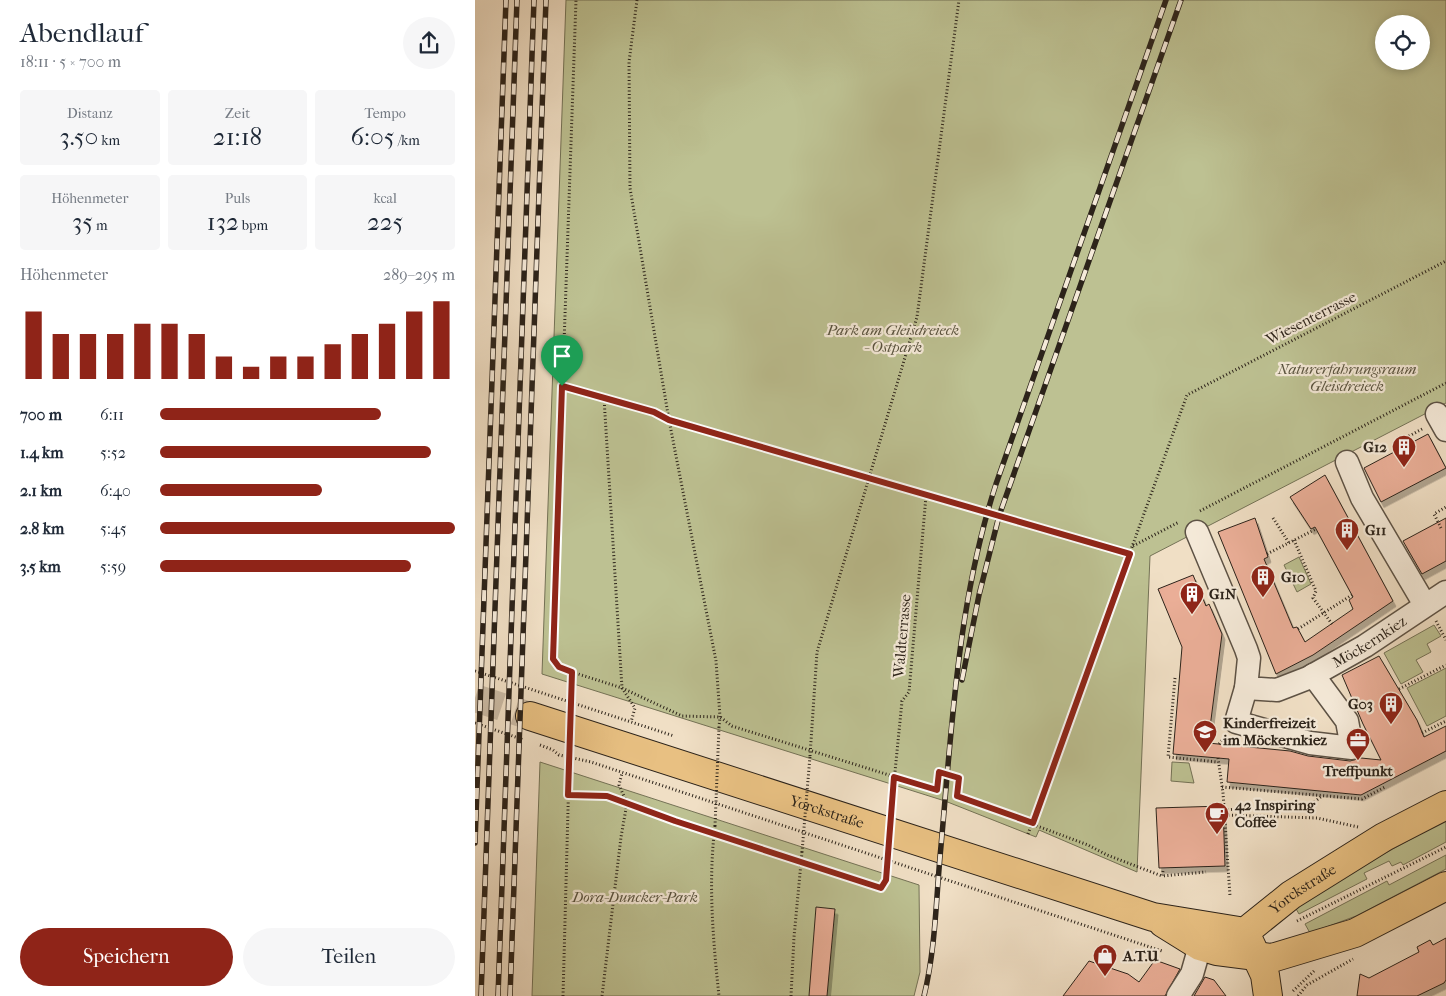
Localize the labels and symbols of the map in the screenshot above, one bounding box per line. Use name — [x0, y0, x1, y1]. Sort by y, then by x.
street label: Wiesenterrasse — [1262, 287, 1360, 349]
park label: Park am Gleisdreieck - Ostpark — [826, 321, 959, 356]
pin — [541, 335, 583, 386]
park label: Naturerfahrungsraum Gleisdreieck — [1277, 360, 1416, 395]
building icon: G12 — [1391, 434, 1417, 468]
place label: G12 — [1363, 438, 1387, 456]
building icon: G11 — [1334, 517, 1360, 551]
place label: G11 — [1365, 521, 1386, 539]
building icon: G10 — [1250, 564, 1276, 598]
place label: G10 — [1281, 568, 1305, 586]
building icon: G1N — [1179, 581, 1205, 615]
place label: G1N — [1209, 585, 1237, 603]
street label: Waldterrasse — [889, 593, 915, 680]
street label: Möckernkiez — [1329, 612, 1410, 672]
building icon: G03 — [1378, 691, 1404, 725]
place label: G03 — [1348, 695, 1373, 713]
place label: Kinderfreizeit im Möckernkiez — [1222, 714, 1327, 749]
school or university icon: Kinderfreizeit im Möckernkiez — [1192, 719, 1218, 753]
office icon: Treffpunkt — [1345, 727, 1371, 761]
place label: Treffpunkt — [1322, 762, 1394, 780]
street label: Yorckstraße — [787, 791, 867, 832]
place label: 42 Inspiring Coffee — [1234, 796, 1316, 831]
cafe icon: 42 Inspiring Coffee — [1204, 801, 1230, 835]
street label: Yorckstraße — [1265, 860, 1340, 918]
park label: Dora-Duncker-Park — [571, 888, 698, 906]
shop icon: A.T.U — [1092, 943, 1118, 977]
place label: A.T.U — [1122, 947, 1159, 965]

